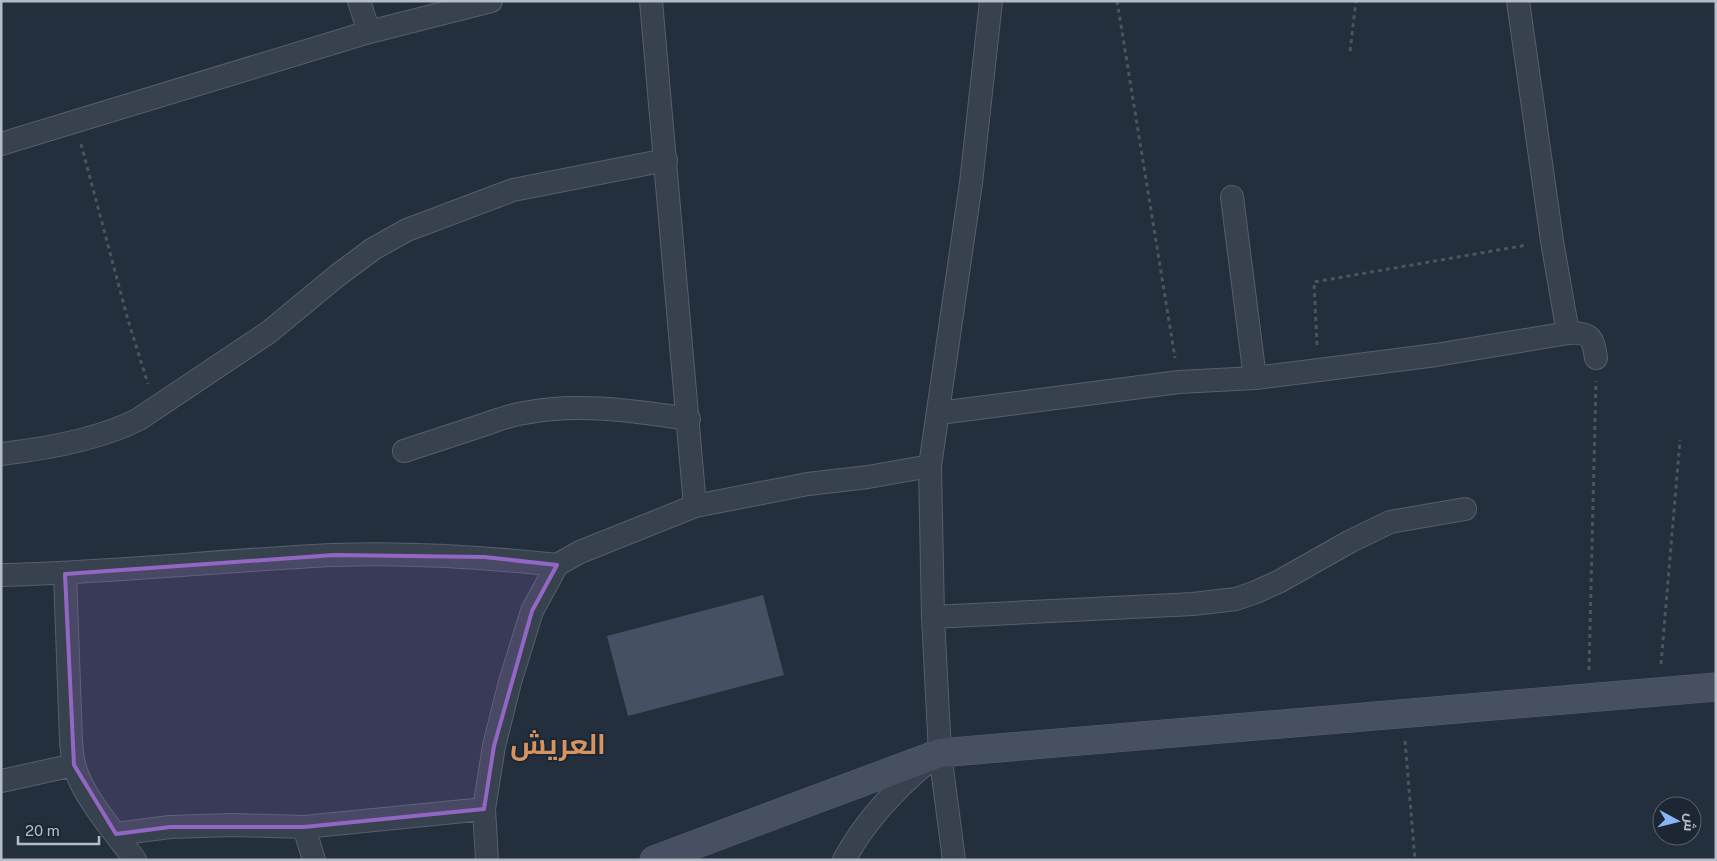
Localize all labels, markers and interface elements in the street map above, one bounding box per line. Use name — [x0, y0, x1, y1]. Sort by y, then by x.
district label: العريش — [510, 727, 606, 761]
north arrow — [1652, 796, 1702, 846]
text: ش — [1680, 813, 1699, 833]
scale bar — [18, 814, 99, 846]
text: 20 m — [25, 822, 60, 839]

